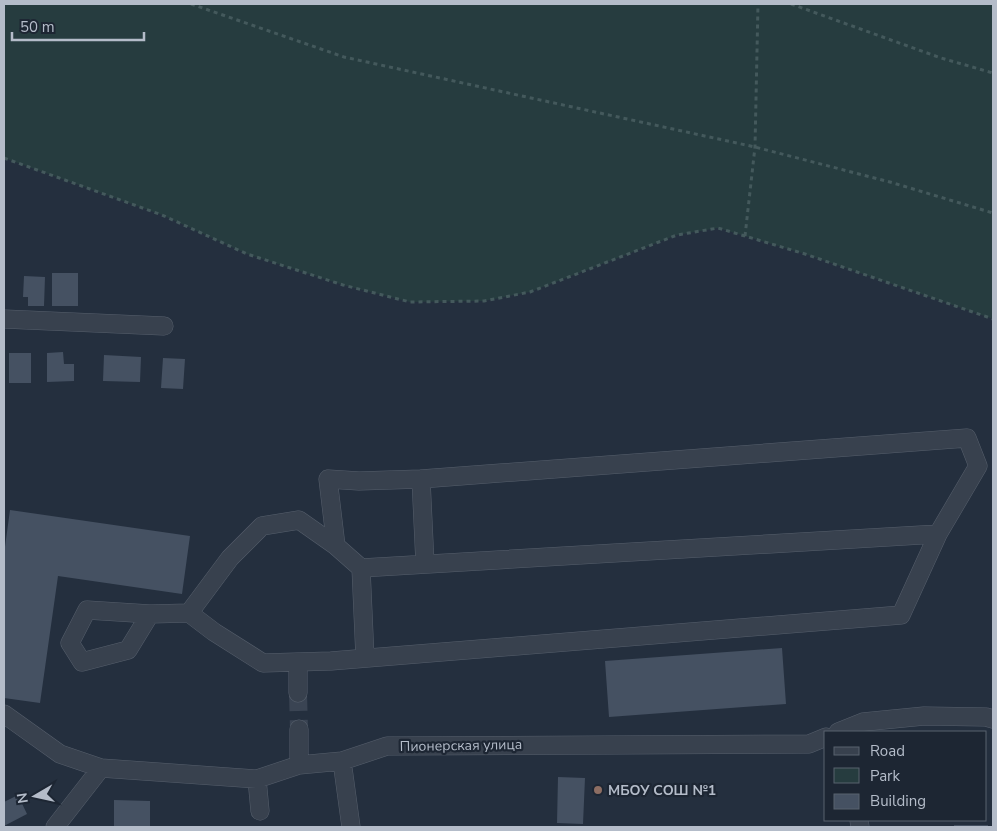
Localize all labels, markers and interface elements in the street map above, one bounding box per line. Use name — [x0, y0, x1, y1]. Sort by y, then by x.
scale bar — [12, 10, 145, 42]
text: 50 m — [20, 17, 55, 37]
legend — [824, 731, 987, 821]
street label: Пионерская улица — [400, 735, 522, 756]
text: Road — [870, 741, 905, 761]
text: Park — [870, 766, 900, 786]
north arrow — [10, 771, 60, 821]
place label: МБОУ СОШ №1 — [608, 781, 716, 800]
marker: МБОУ СОШ №1 — [592, 784, 604, 796]
text: N — [12, 791, 33, 805]
text: Building — [870, 791, 926, 811]

